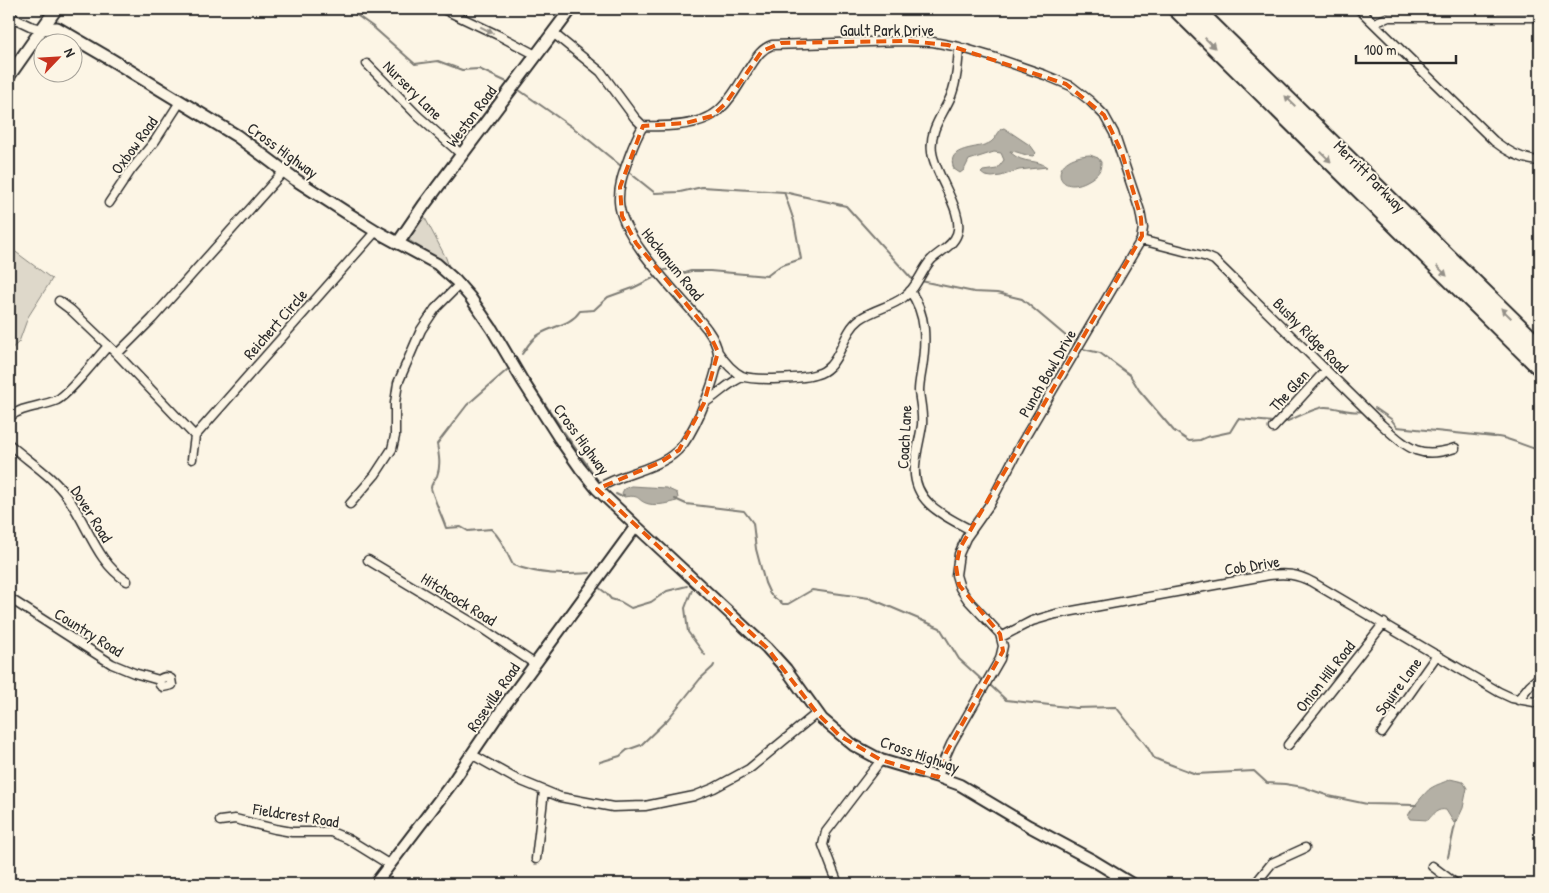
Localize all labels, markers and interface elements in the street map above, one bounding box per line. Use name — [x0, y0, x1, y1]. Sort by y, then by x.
street label: Gault Park Drive — [840, 19, 935, 41]
one-way arrow — [480, 26, 494, 34]
north arrow — [32, 32, 82, 82]
scale bar — [1356, 32, 1456, 64]
one-way arrow — [1204, 37, 1216, 49]
text: 100 m — [1364, 39, 1397, 60]
text: N — [60, 45, 81, 60]
street label: Nursery Lane — [378, 55, 448, 125]
street label: Weston Road — [441, 81, 501, 151]
one-way arrow — [1284, 95, 1296, 107]
street label: Oxbow Road — [106, 112, 162, 178]
street label: Cross Highway — [243, 117, 323, 183]
street label: Merritt Parkway — [1329, 135, 1411, 217]
one-way arrow — [1320, 151, 1332, 163]
street label: Hockanum Road — [637, 223, 709, 305]
one-way arrow — [1436, 265, 1448, 277]
street label: Reichert Circle — [238, 283, 312, 364]
street label: Bushy Ridge Road — [1268, 292, 1354, 378]
one-way arrow — [1500, 307, 1512, 319]
street label: Punch Bowl Drive — [1013, 325, 1081, 421]
street label: The Glen — [1264, 364, 1314, 416]
street label: Cross Highway — [549, 399, 615, 479]
street label: Coach Lane — [891, 404, 917, 469]
street label: Dover Road — [66, 482, 118, 546]
street label: Cob Drive — [1223, 550, 1282, 580]
street label: Hitchcock Road — [417, 567, 501, 631]
street label: Country Road — [50, 602, 128, 662]
street label: Onion Hill Road — [1290, 636, 1360, 716]
street label: Squire Lane — [1369, 652, 1427, 719]
street label: Roseville Road — [461, 658, 525, 736]
street label: Cross Highway — [877, 730, 963, 778]
street label: Fieldcrest Road — [250, 797, 341, 833]

